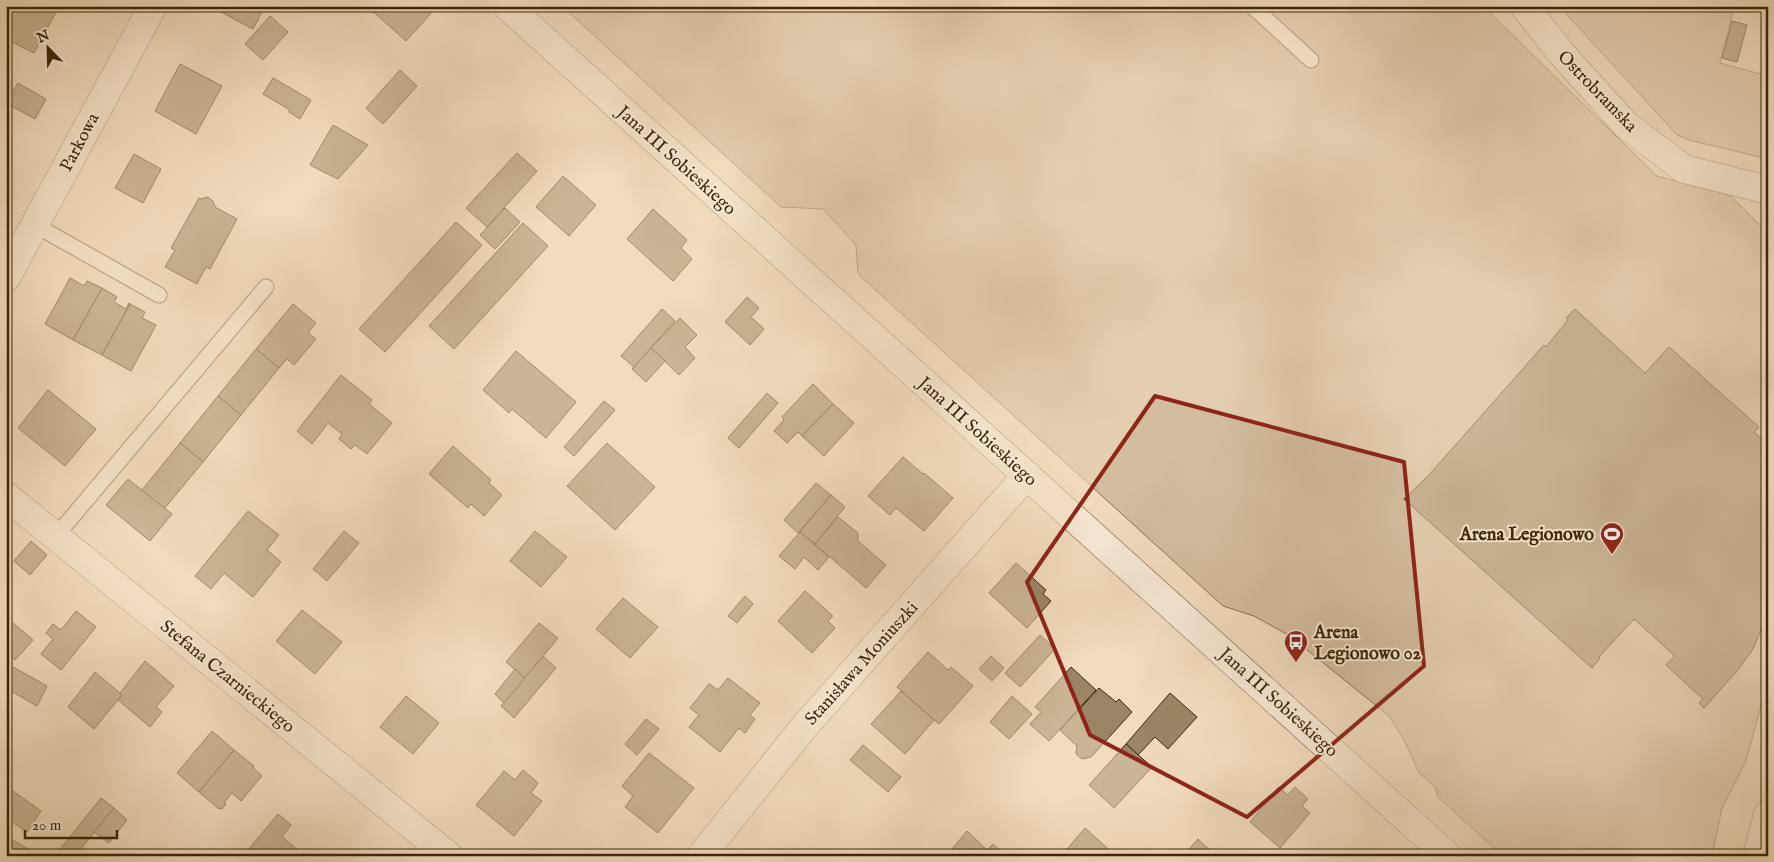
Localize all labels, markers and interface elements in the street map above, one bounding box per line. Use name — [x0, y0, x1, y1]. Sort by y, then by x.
north arrow — [22, 22, 72, 72]
text: N — [33, 26, 52, 48]
street label: Ostrobramska — [1552, 46, 1642, 138]
street label: Jana III Sobieskiego — [610, 100, 741, 221]
street label: Parkowa — [55, 109, 105, 176]
street label: Jana III Sobieskiego — [911, 371, 1042, 492]
sports icon: Arena Legionowo — [1599, 521, 1625, 555]
place label: Arena Legionowo — [1459, 524, 1594, 547]
street label: Stanisława Moniuszki — [800, 597, 924, 731]
street label: Stefana Czarnieckiego — [155, 616, 299, 739]
place label: Arena Legionowo 02 — [1313, 622, 1422, 666]
bus stop icon: Arena Legionowo 02 — [1283, 629, 1309, 663]
street label: Jana III Sobieskiego — [1212, 642, 1343, 763]
scale bar — [25, 807, 118, 839]
text: 20 m — [32, 816, 62, 835]

